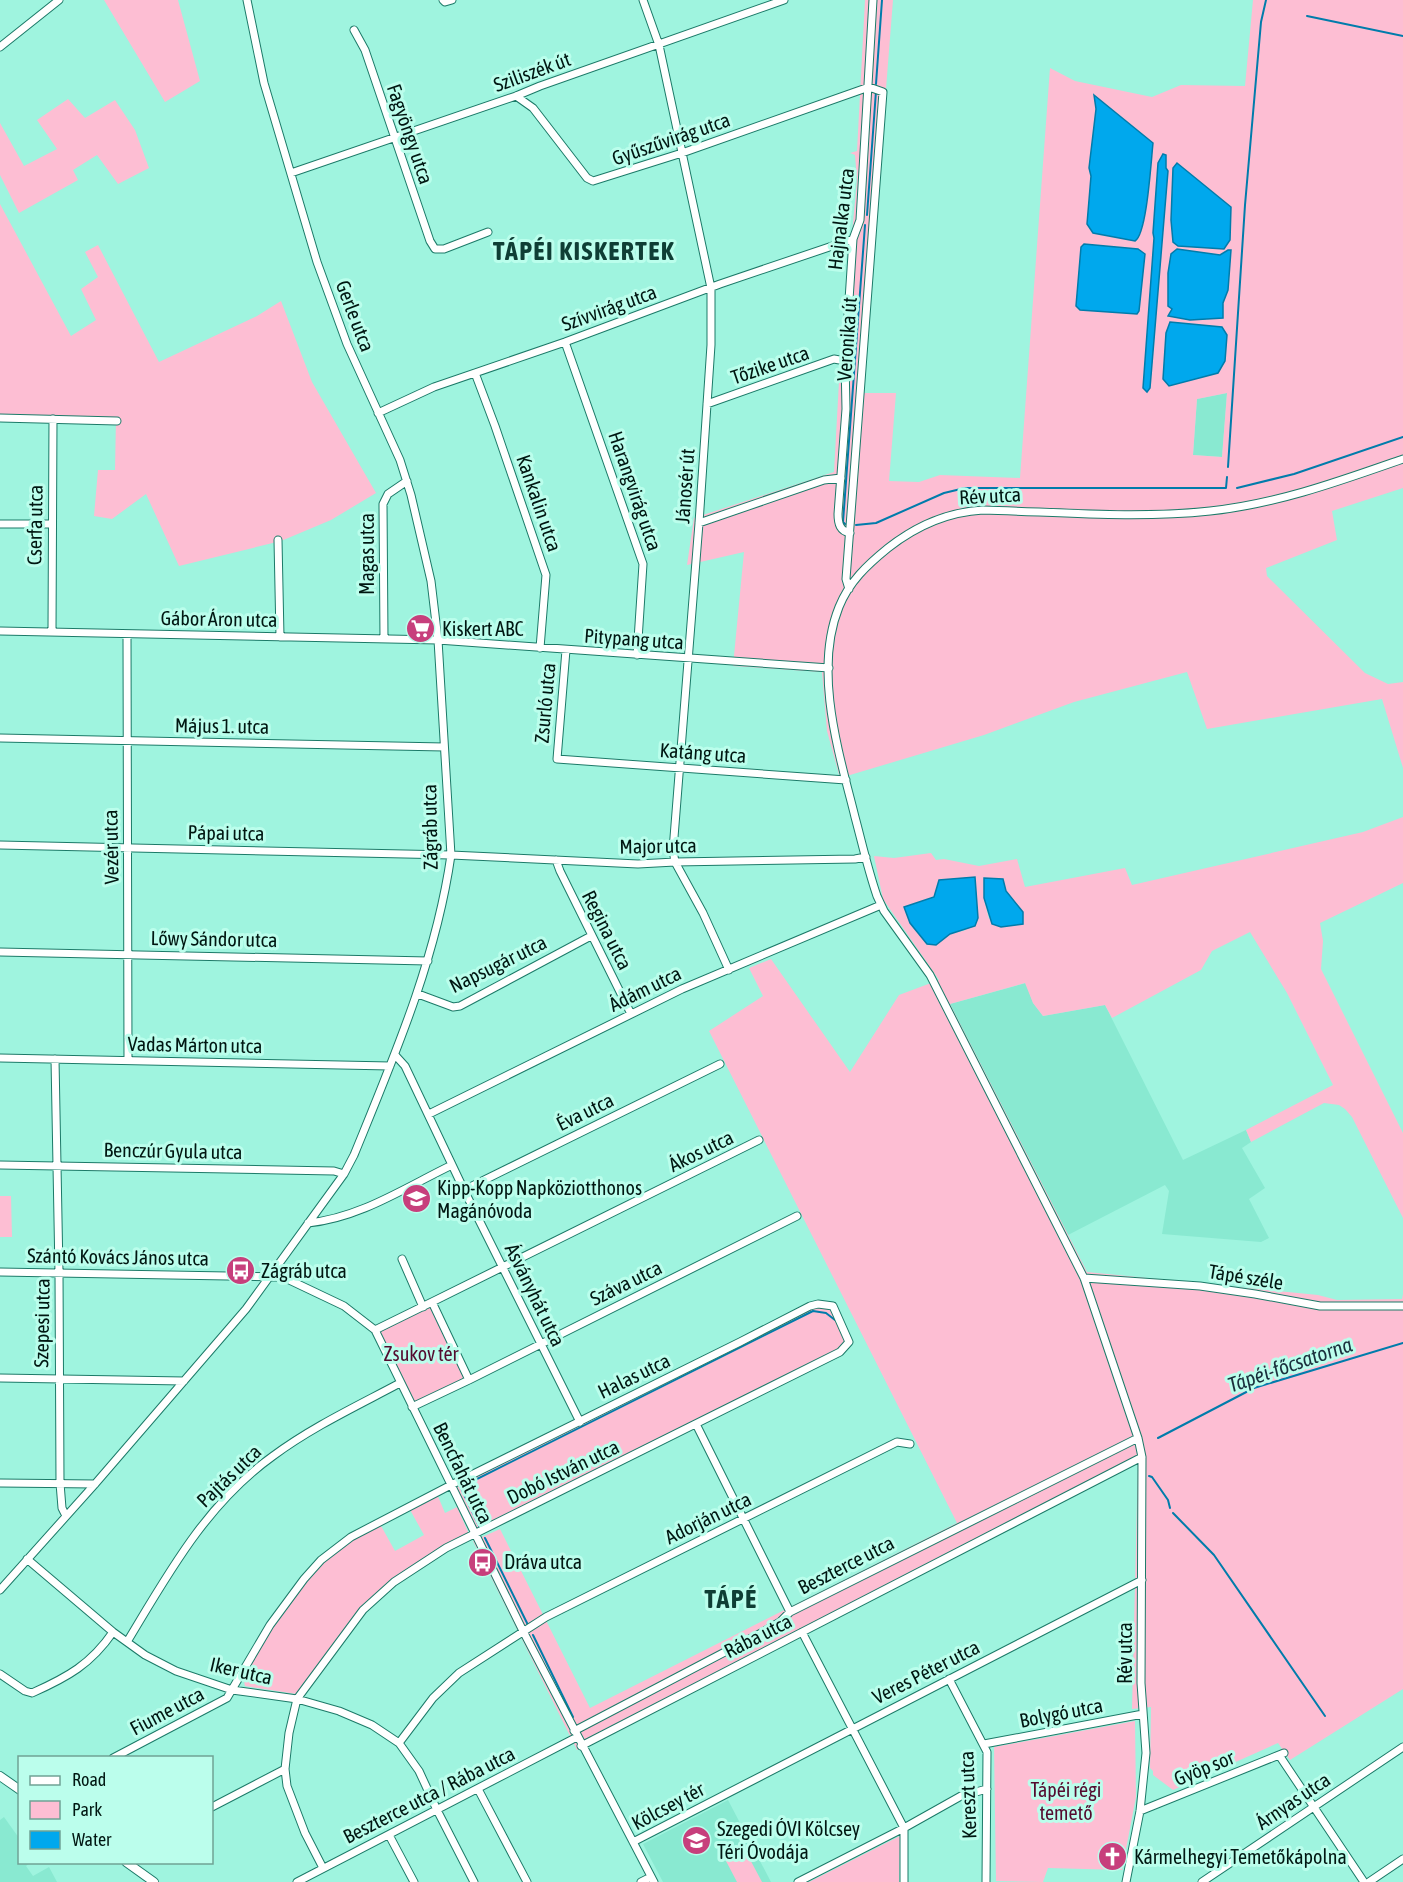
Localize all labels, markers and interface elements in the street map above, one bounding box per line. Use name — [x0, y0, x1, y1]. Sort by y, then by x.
street label: Sziliszék út — [490, 47, 574, 96]
street label: Fagyöngy utca — [383, 81, 438, 187]
street label: Gyűszűvirág utca — [609, 108, 733, 169]
street label: Hajnalka utca — [823, 167, 858, 271]
district label: TÁPÉI KISKERTEK — [493, 236, 675, 266]
street label: Gerle utca — [331, 277, 380, 355]
street label: Szívvirág utca — [558, 280, 659, 335]
street label: Veronika út — [832, 296, 861, 382]
street label: Tőzike utca — [728, 341, 812, 389]
street label: Harangvirág utca — [604, 428, 667, 554]
street label: Jánosér út — [670, 448, 699, 524]
street label: Kankalin utca — [512, 451, 567, 554]
street label: Rév utca — [959, 482, 1021, 509]
street label: Cserfa utca — [22, 485, 47, 565]
street label: Magas utca — [355, 513, 378, 595]
street label: Gábor Áron utca — [160, 606, 278, 631]
supermarket icon: Kiskert ABC — [405, 613, 437, 645]
place label: Kiskert ABC — [442, 617, 523, 640]
street label: Pitypang utca — [583, 624, 685, 653]
street label: Zsurló utca — [530, 662, 559, 744]
street label: Május 1. utca — [175, 713, 269, 738]
street label: Katáng utca — [659, 738, 747, 767]
street label: Zágráb utca — [417, 784, 442, 870]
street label: Vezér utca — [98, 809, 123, 885]
street label: Pápai utca — [187, 820, 265, 845]
street label: Major utca — [619, 833, 697, 858]
street label: Regina utca — [578, 886, 637, 973]
street label: Lőwy Sándor utca — [150, 926, 278, 951]
street label: Napsugár utca — [445, 930, 550, 997]
street label: Ádám utca — [605, 961, 685, 1016]
street label: Vadas Márton utca — [127, 1032, 263, 1057]
street label: Éva utca — [553, 1088, 617, 1135]
street label: Ákos utca — [665, 1125, 737, 1176]
street label: Benczúr Gyula utca — [103, 1138, 243, 1163]
place label: Kipp-Kopp Napköziotthonos Magánóvoda — [437, 1176, 642, 1222]
school or university icon: Kipp-Kopp Napköziotthonos Magánóvoda — [400, 1183, 432, 1215]
street label: Ásványhát utca — [501, 1240, 570, 1350]
street label: Szántó Kovács János utca — [27, 1243, 209, 1270]
bus stop icon: Zágráb utca — [224, 1255, 256, 1287]
street label: Száva utca — [586, 1255, 665, 1310]
place label: Zágráb utca — [261, 1259, 347, 1282]
street label: Tápé széle — [1207, 1259, 1285, 1294]
street label: Szepesi utca — [29, 1278, 54, 1368]
water label: Tápéi-főcsatorna — [1224, 1332, 1355, 1397]
park label: Zsukov tér — [384, 1342, 460, 1365]
street label: Halas utca — [594, 1348, 674, 1403]
street label: Bencfahát utca — [429, 1418, 498, 1527]
street label: Dobó István utca — [503, 1435, 623, 1509]
street label: Pajtás utca — [192, 1440, 265, 1512]
street label: Adorján utca — [661, 1487, 755, 1548]
street label: Beszterce utca — [794, 1531, 898, 1599]
bus stop icon: Dráva utca — [467, 1546, 499, 1578]
place label: Dráva utca — [504, 1550, 582, 1573]
district label: TÁPÉ — [705, 1584, 757, 1614]
street label: Rába utca — [720, 1609, 795, 1662]
street label: Rév utca — [1113, 1622, 1136, 1684]
street label: Veres Péter utca — [868, 1635, 983, 1708]
street label: Iker utca — [208, 1652, 274, 1689]
street label: Fiume utca — [126, 1682, 208, 1740]
street label: Bolygó utca — [1017, 1693, 1105, 1732]
street label: Beszterce utca / Rába utca — [339, 1741, 518, 1848]
street label: Gyöp sor — [1170, 1745, 1238, 1790]
street label: Kereszt utca — [954, 1751, 981, 1839]
legend — [18, 1756, 213, 1864]
street label: Árnyas utca — [1251, 1767, 1334, 1834]
text: Road — [72, 1769, 106, 1790]
street label: Kölcsey tér — [628, 1776, 709, 1834]
park label: Tápéi régi temető — [1031, 1778, 1101, 1824]
text: Park — [72, 1799, 102, 1820]
place label: Szegedi ÓVI Kölcsey Téri Óvodája — [717, 1817, 860, 1863]
school or university icon: Szegedi ÓVI Kölcsey Téri Óvodája — [680, 1825, 712, 1857]
text: Water — [72, 1829, 112, 1850]
church icon: Kármelhegyi Temetőkápolna — [1097, 1841, 1129, 1873]
place label: Kármelhegyi Temetőkápolna — [1134, 1845, 1347, 1868]

